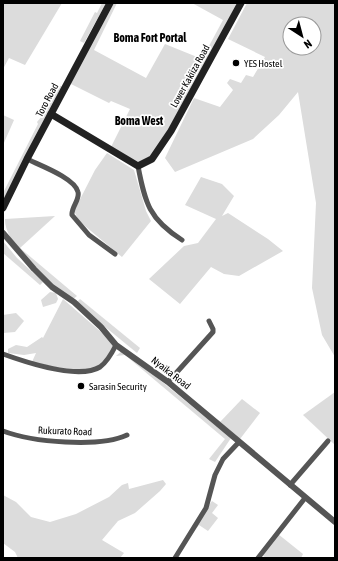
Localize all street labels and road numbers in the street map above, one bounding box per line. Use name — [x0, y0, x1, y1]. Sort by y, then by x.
street label: Lower Kakiiza Road — [168, 43, 212, 109]
street label: Toro Road — [34, 81, 61, 119]
street label: Nyaika Road — [149, 354, 193, 392]
street label: Rukurato Road — [38, 425, 93, 437]

